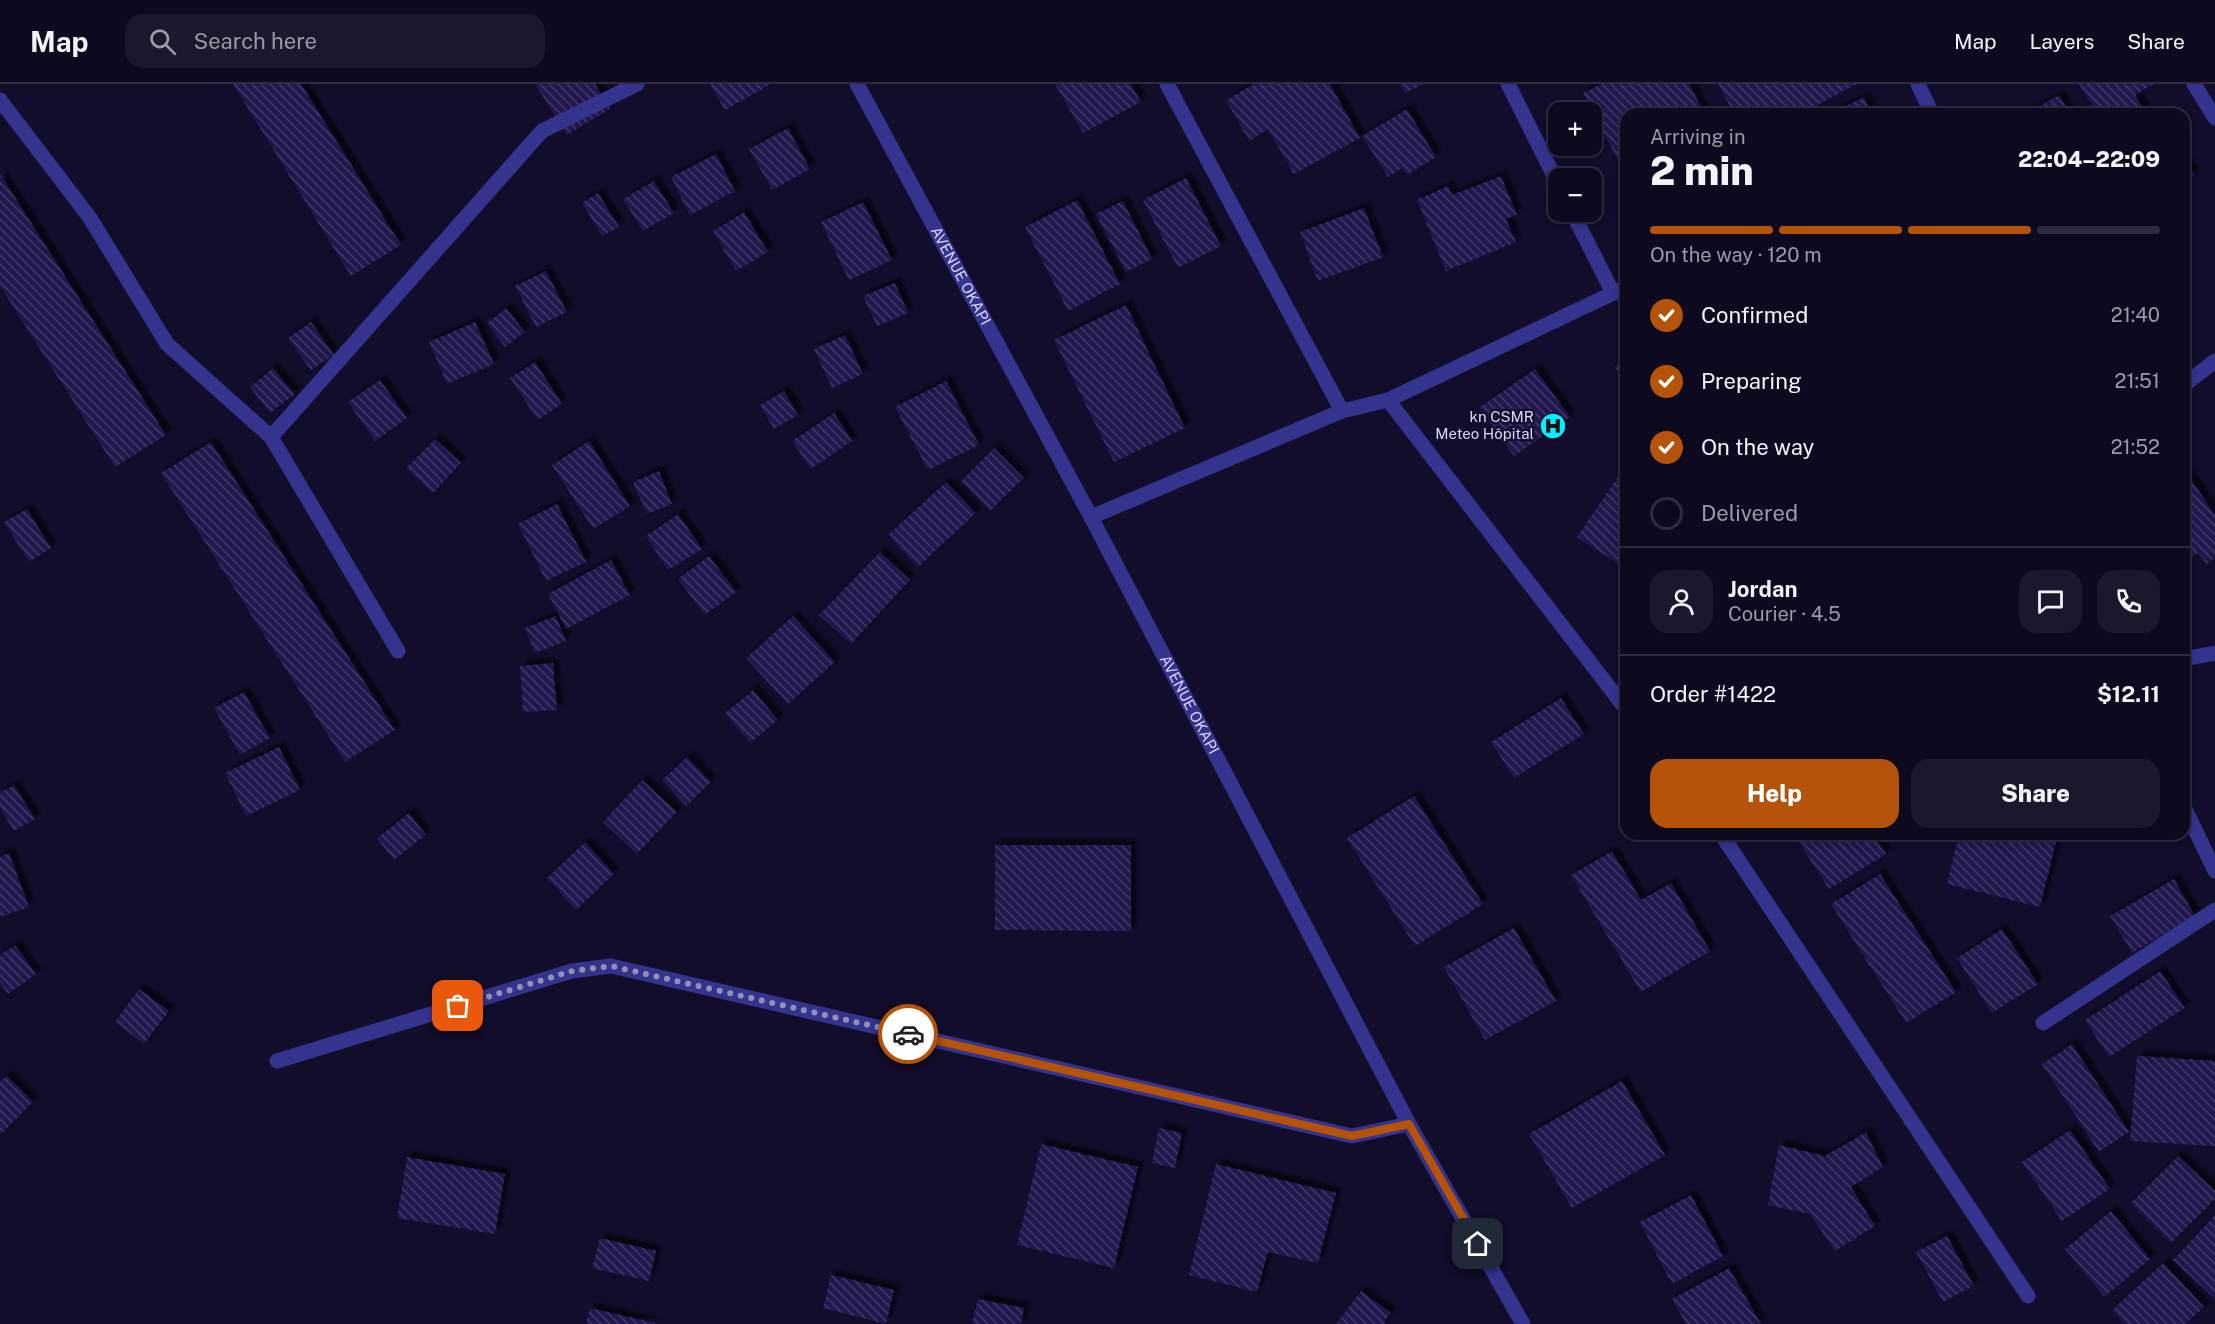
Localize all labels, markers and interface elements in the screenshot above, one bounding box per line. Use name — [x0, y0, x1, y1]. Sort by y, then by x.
search box — [125, 14, 545, 68]
text: Map — [30, 25, 89, 58]
icon: search — [146, 25, 179, 58]
text: Search here — [194, 28, 317, 54]
text: Map — [1954, 29, 1997, 54]
text: Layers — [2030, 29, 2094, 54]
text: Share — [2127, 29, 2185, 54]
map controls — [1548, 102, 1602, 222]
button: + — [1548, 102, 1602, 156]
text: Arriving in — [1650, 125, 1745, 149]
text: 22:04–22:09 — [2018, 146, 2160, 172]
text: 2 min — [1650, 148, 1754, 194]
button: − — [1548, 168, 1602, 222]
street label: AVENUE OKAPI — [928, 224, 994, 328]
text: On the way · 120 m — [1650, 243, 1822, 267]
icon: check — [1650, 299, 1683, 332]
text: Confirmed — [1701, 302, 1808, 328]
text: 21:40 — [2111, 303, 2160, 327]
icon: check — [1650, 365, 1683, 398]
text: Preparing — [1701, 368, 1802, 394]
text: 21:51 — [2114, 369, 2160, 393]
place label: kn CSMR Meteo Hôpital — [1435, 408, 1534, 442]
hospital icon: kn CSMR Meteo Hôpital — [1538, 411, 1568, 441]
icon: check — [1650, 431, 1683, 464]
text: On the way — [1701, 434, 1814, 460]
text: 21:52 — [2111, 435, 2160, 459]
text: Delivered — [1701, 500, 1798, 526]
button: person — [1650, 570, 1713, 633]
button: chat — [2019, 570, 2082, 633]
button: phone — [2097, 570, 2160, 633]
text: Jordan — [1728, 576, 1797, 602]
text: Courier · 4.5 — [1728, 602, 1841, 626]
street label: AVENUE OKAPI — [1157, 652, 1223, 757]
text: Order #1422 — [1650, 681, 1776, 707]
text: $12.11 — [2097, 681, 2160, 707]
button: Help — [1650, 759, 1899, 828]
button: Share — [1911, 759, 2160, 828]
pin — [432, 980, 483, 1031]
icon: bag — [441, 989, 474, 1022]
courier — [878, 1004, 938, 1064]
icon: car — [892, 1018, 925, 1051]
pin — [1452, 1218, 1503, 1269]
icon: home — [1461, 1227, 1494, 1260]

